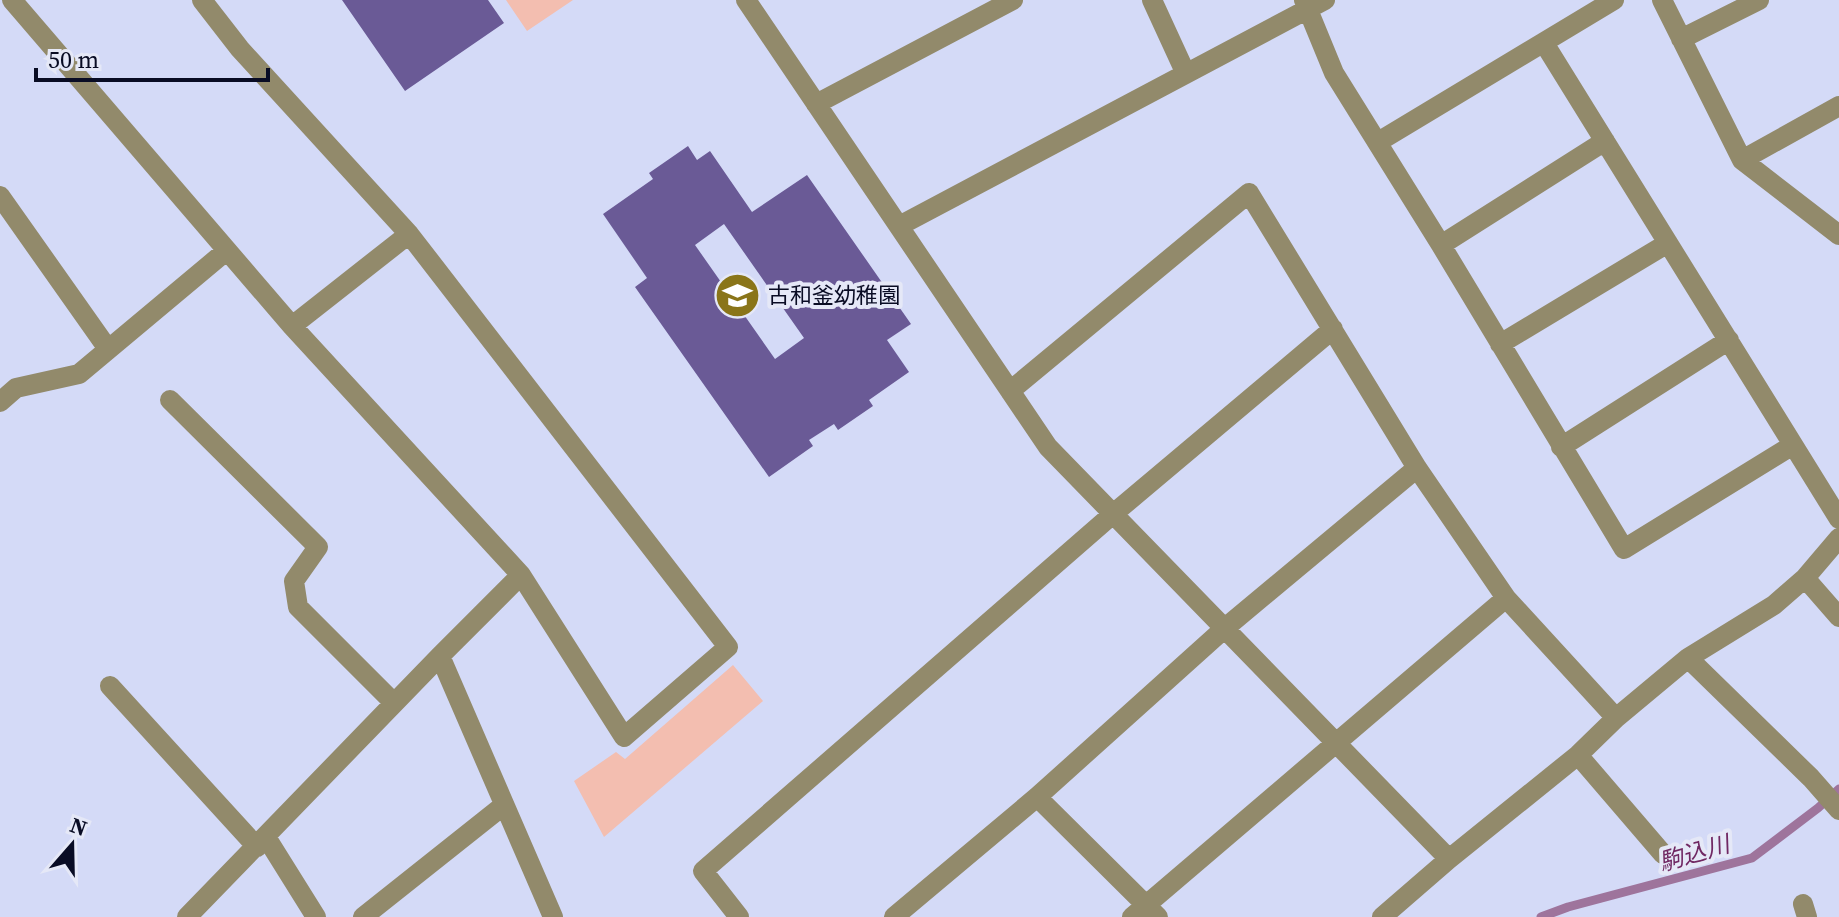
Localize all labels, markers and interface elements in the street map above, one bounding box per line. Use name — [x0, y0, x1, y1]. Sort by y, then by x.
scale bar — [36, 32, 268, 82]
text: 50 m — [48, 43, 99, 76]
school or university icon: 古和釜幼稚園 — [713, 271, 761, 319]
place label: 古和釜幼稚園 — [768, 280, 900, 310]
north arrow — [32, 805, 112, 885]
text: N — [66, 809, 92, 843]
water label: 駒込川 — [1655, 826, 1736, 879]

